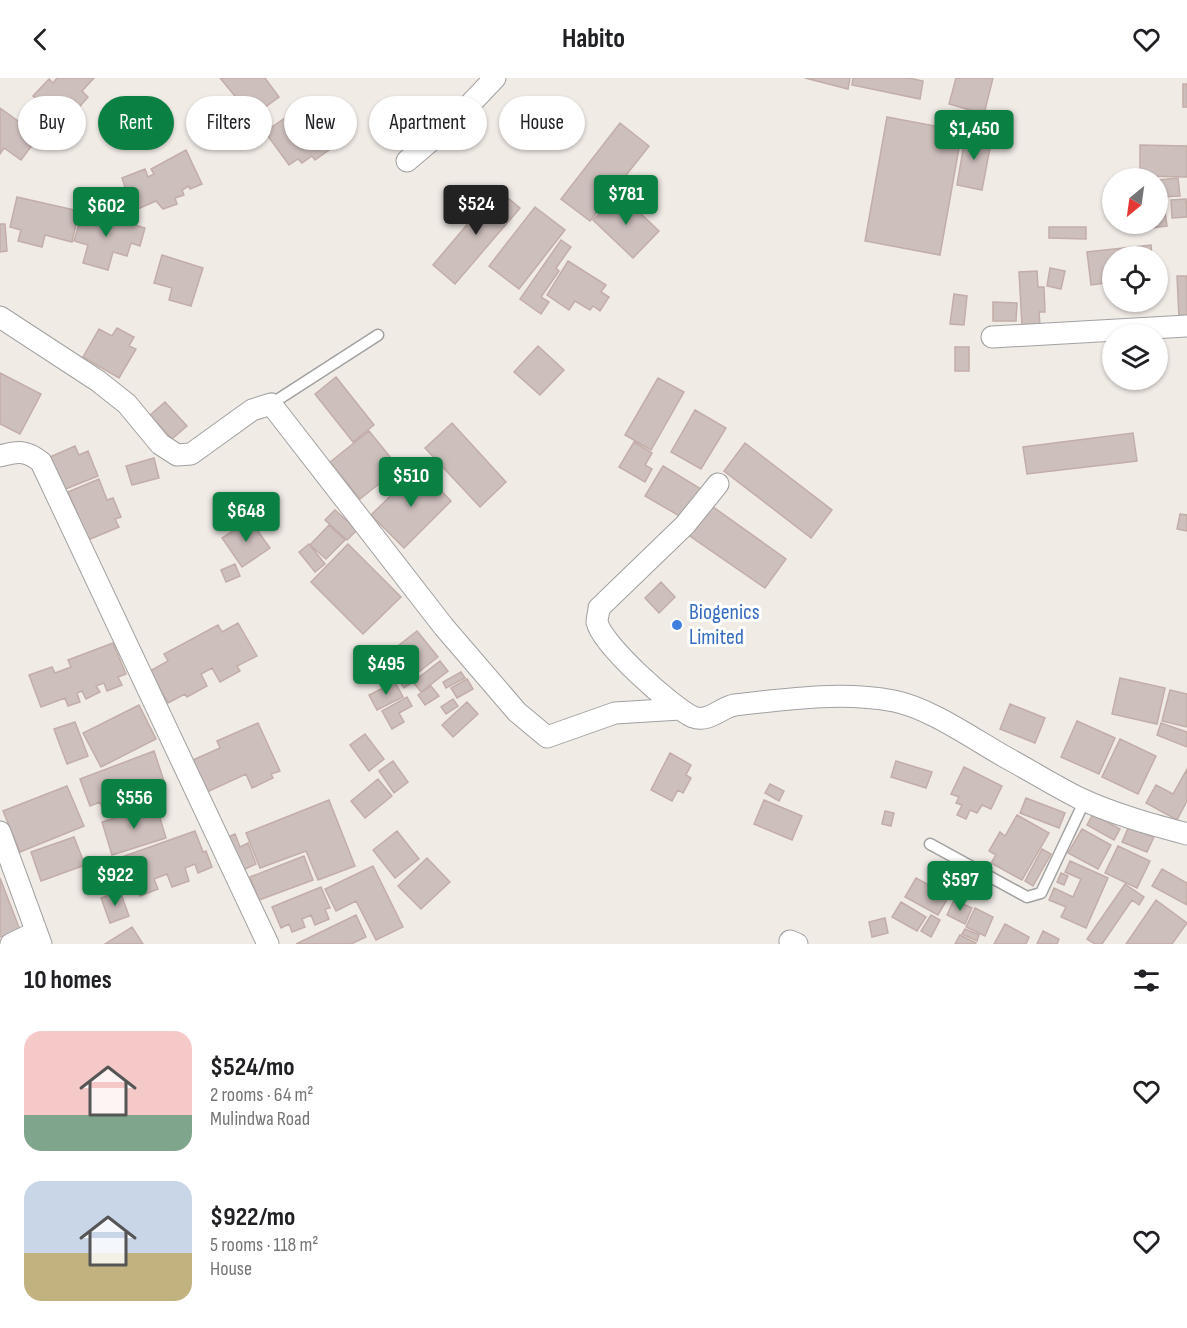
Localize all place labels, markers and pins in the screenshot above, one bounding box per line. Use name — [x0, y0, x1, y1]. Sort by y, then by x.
pin: $1,450 — [925, 110, 1023, 161]
pin: $781 — [590, 175, 662, 226]
pin: $524 — [440, 185, 512, 236]
pin: $602 — [70, 187, 142, 238]
pin: $510 — [375, 457, 447, 508]
pin: $648 — [210, 492, 282, 543]
place label: Biogenics Limited — [689, 599, 760, 651]
marker: Biogenics Limited — [670, 618, 684, 632]
pin: $495 — [350, 645, 422, 696]
pin: $556 — [98, 779, 170, 830]
pin: $922 — [79, 856, 151, 907]
pin: $597 — [924, 861, 996, 912]

